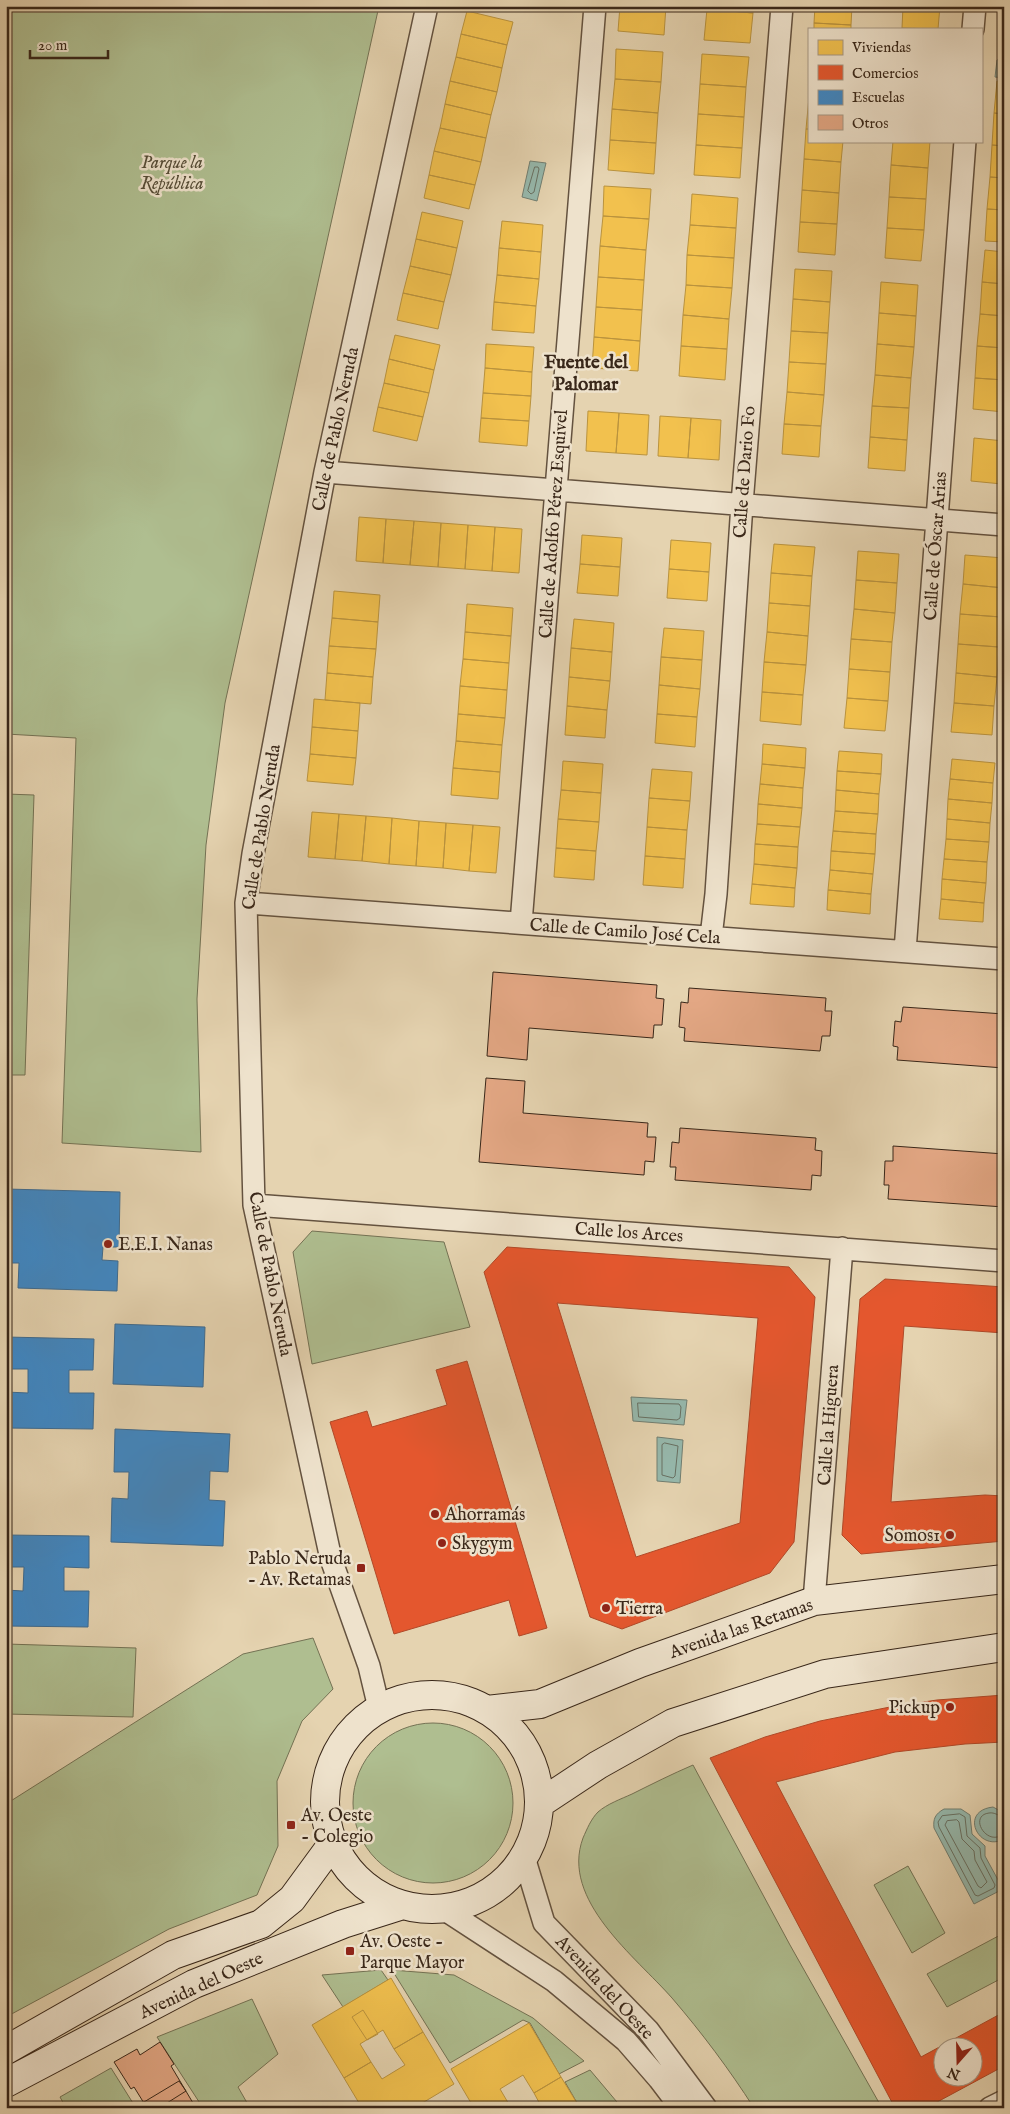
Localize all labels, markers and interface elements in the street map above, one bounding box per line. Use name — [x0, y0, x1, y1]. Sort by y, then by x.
scale bar — [30, 28, 108, 60]
legend — [808, 28, 982, 142]
text: 20 m — [38, 36, 68, 55]
text: Viviendas — [851, 38, 911, 57]
text: Comercios — [852, 64, 918, 83]
text: Escuelas — [852, 88, 905, 107]
text: Otros — [852, 114, 888, 133]
park label: Parque la República — [141, 152, 203, 196]
street label: Calle de Pablo Neruda — [308, 345, 365, 513]
district label: Fuente del Palomar — [544, 351, 629, 397]
street label: Calle de Dario Fo — [729, 405, 762, 539]
street label: Calle de Adolfo Pérez Esquivel — [535, 409, 574, 639]
street label: Calle de Óscar Arias — [918, 471, 953, 621]
street label: Calle de Pablo Neruda — [238, 743, 287, 912]
street label: Calle de Camilo José Cela — [529, 914, 721, 951]
street label: Calle de Pablo Neruda — [242, 1190, 297, 1359]
street label: Calle los Arces — [574, 1218, 684, 1249]
place label: E.E.I. Nanas — [118, 1234, 213, 1257]
marker: E.E.I. Nanas — [102, 1238, 114, 1250]
street label: Calle la Higuera — [814, 1364, 845, 1486]
place label: Ahorramás — [444, 1504, 525, 1527]
marker: Ahorramás — [429, 1508, 441, 1520]
place label: Somos1 — [884, 1525, 940, 1548]
marker: Somos1 — [944, 1529, 956, 1541]
place label: Skygym — [452, 1533, 513, 1556]
marker: Skygym — [436, 1537, 448, 1549]
place label: Pablo Neruda - Av. Retamas — [248, 1548, 351, 1592]
marker: Pablo Neruda - Av. Retamas — [355, 1562, 367, 1574]
street label: Avenida las Retamas — [666, 1594, 816, 1665]
place label: Tierra — [616, 1598, 663, 1621]
marker: Tierra — [600, 1602, 612, 1614]
place label: Pickup — [888, 1697, 940, 1720]
marker: Pickup — [944, 1701, 956, 1713]
place label: Av. Oeste - Colegio — [300, 1805, 373, 1849]
marker: Av. Oeste - Colegio — [285, 1819, 297, 1831]
street label: Avenida del Oeste — [549, 1930, 658, 2045]
place label: Av. Oeste - Parque Mayor — [359, 1931, 465, 1975]
marker: Av. Oeste - Parque Mayor — [344, 1945, 356, 1957]
street label: Avenida del Oeste — [135, 1948, 267, 2026]
north arrow — [932, 2036, 982, 2086]
text: N — [945, 2063, 964, 2084]

